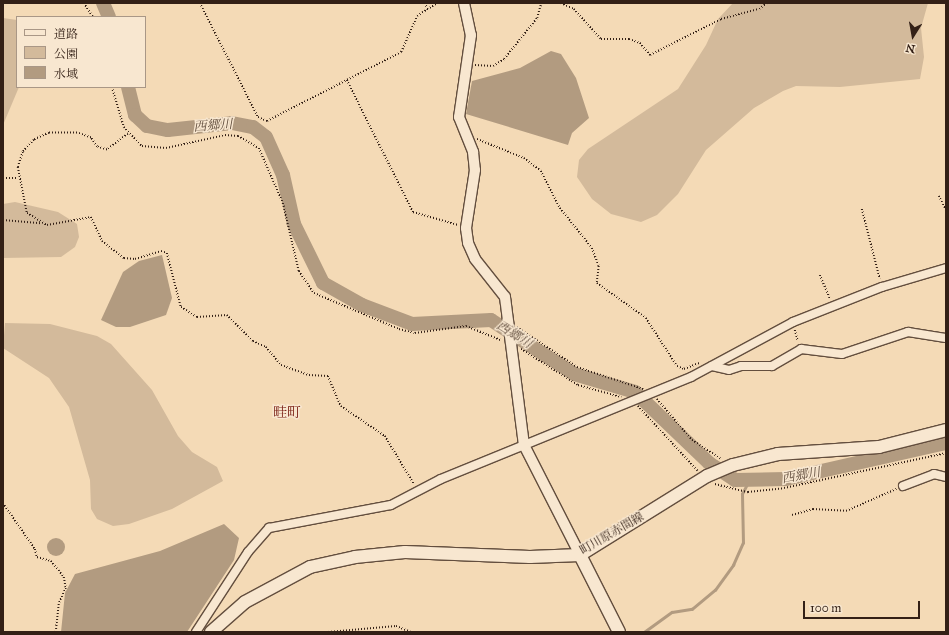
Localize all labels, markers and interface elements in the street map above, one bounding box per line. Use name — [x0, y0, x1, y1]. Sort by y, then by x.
legend — [16, 16, 146, 88]
north arrow — [893, 16, 933, 56]
text: 道路 — [54, 27, 78, 41]
text: N — [905, 41, 916, 56]
text: 公園 — [54, 47, 78, 61]
text: 水域 — [54, 67, 78, 81]
water label: 西郷川 — [193, 117, 233, 135]
water label: 西郷川 — [493, 318, 535, 352]
district label: 畦町 — [273, 405, 301, 421]
water label: 西郷川 — [780, 465, 822, 487]
street label: 町川原赤間線 — [577, 510, 647, 558]
scale bar — [805, 593, 922, 619]
text: 100 m — [810, 601, 841, 615]

